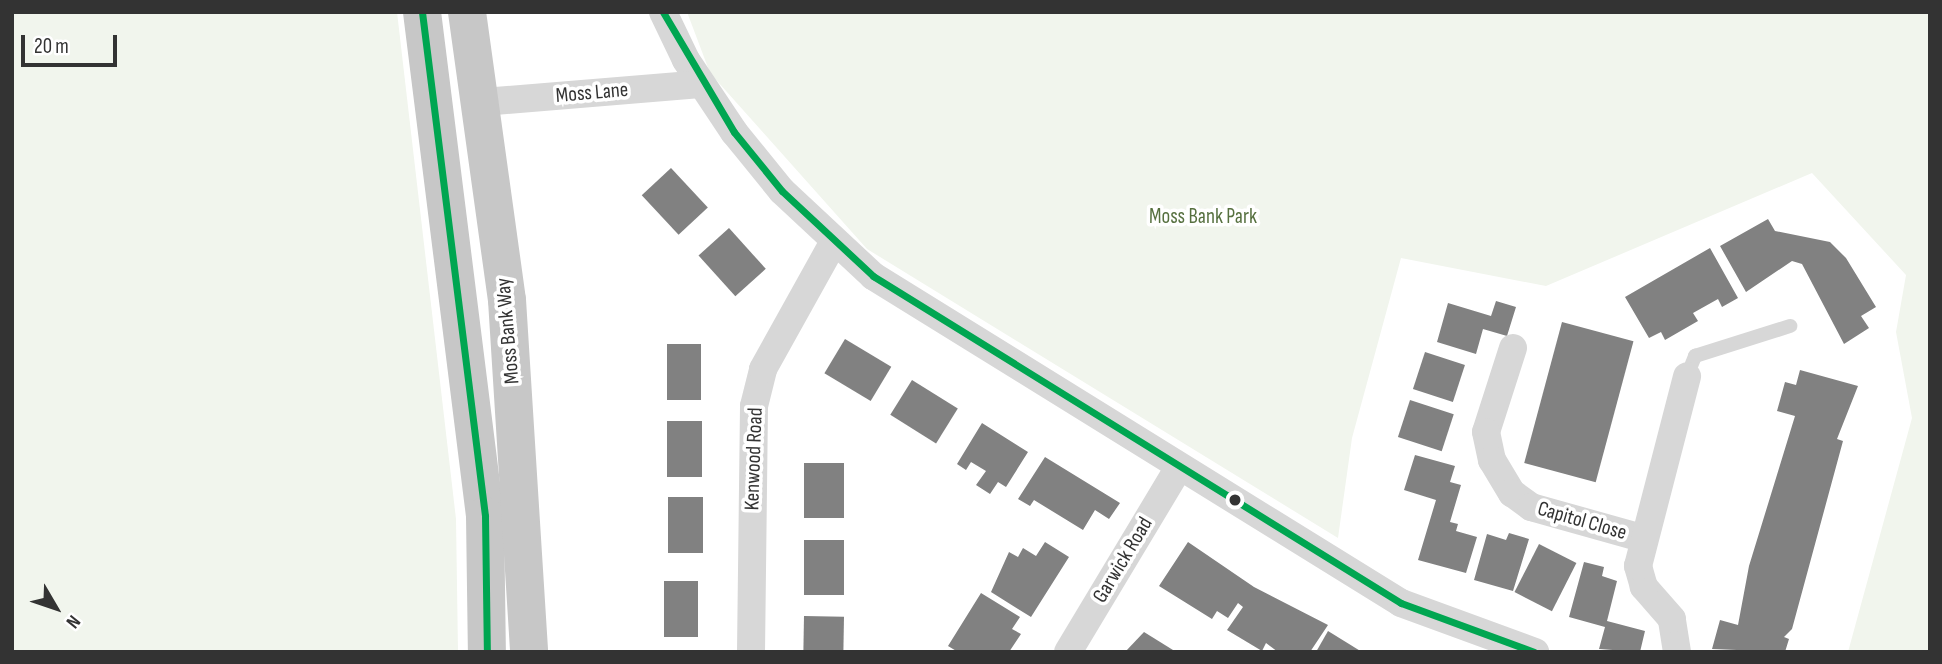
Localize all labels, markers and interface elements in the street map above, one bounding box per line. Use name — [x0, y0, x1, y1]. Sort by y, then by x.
scale bar — [24, 21, 121, 65]
text: 20 m — [34, 34, 69, 59]
street label: Moss Lane — [555, 77, 629, 109]
park label: Moss Bank Park — [1149, 204, 1257, 230]
street label: Moss Bank Way — [491, 277, 525, 385]
street label: Kenwood Road — [740, 407, 768, 511]
unlabelled marker — [1228, 493, 1242, 507]
street label: Capitol Close — [1535, 496, 1629, 546]
street label: Garwick Road — [1088, 513, 1158, 607]
north arrow — [21, 573, 91, 643]
text: N — [61, 610, 85, 633]

